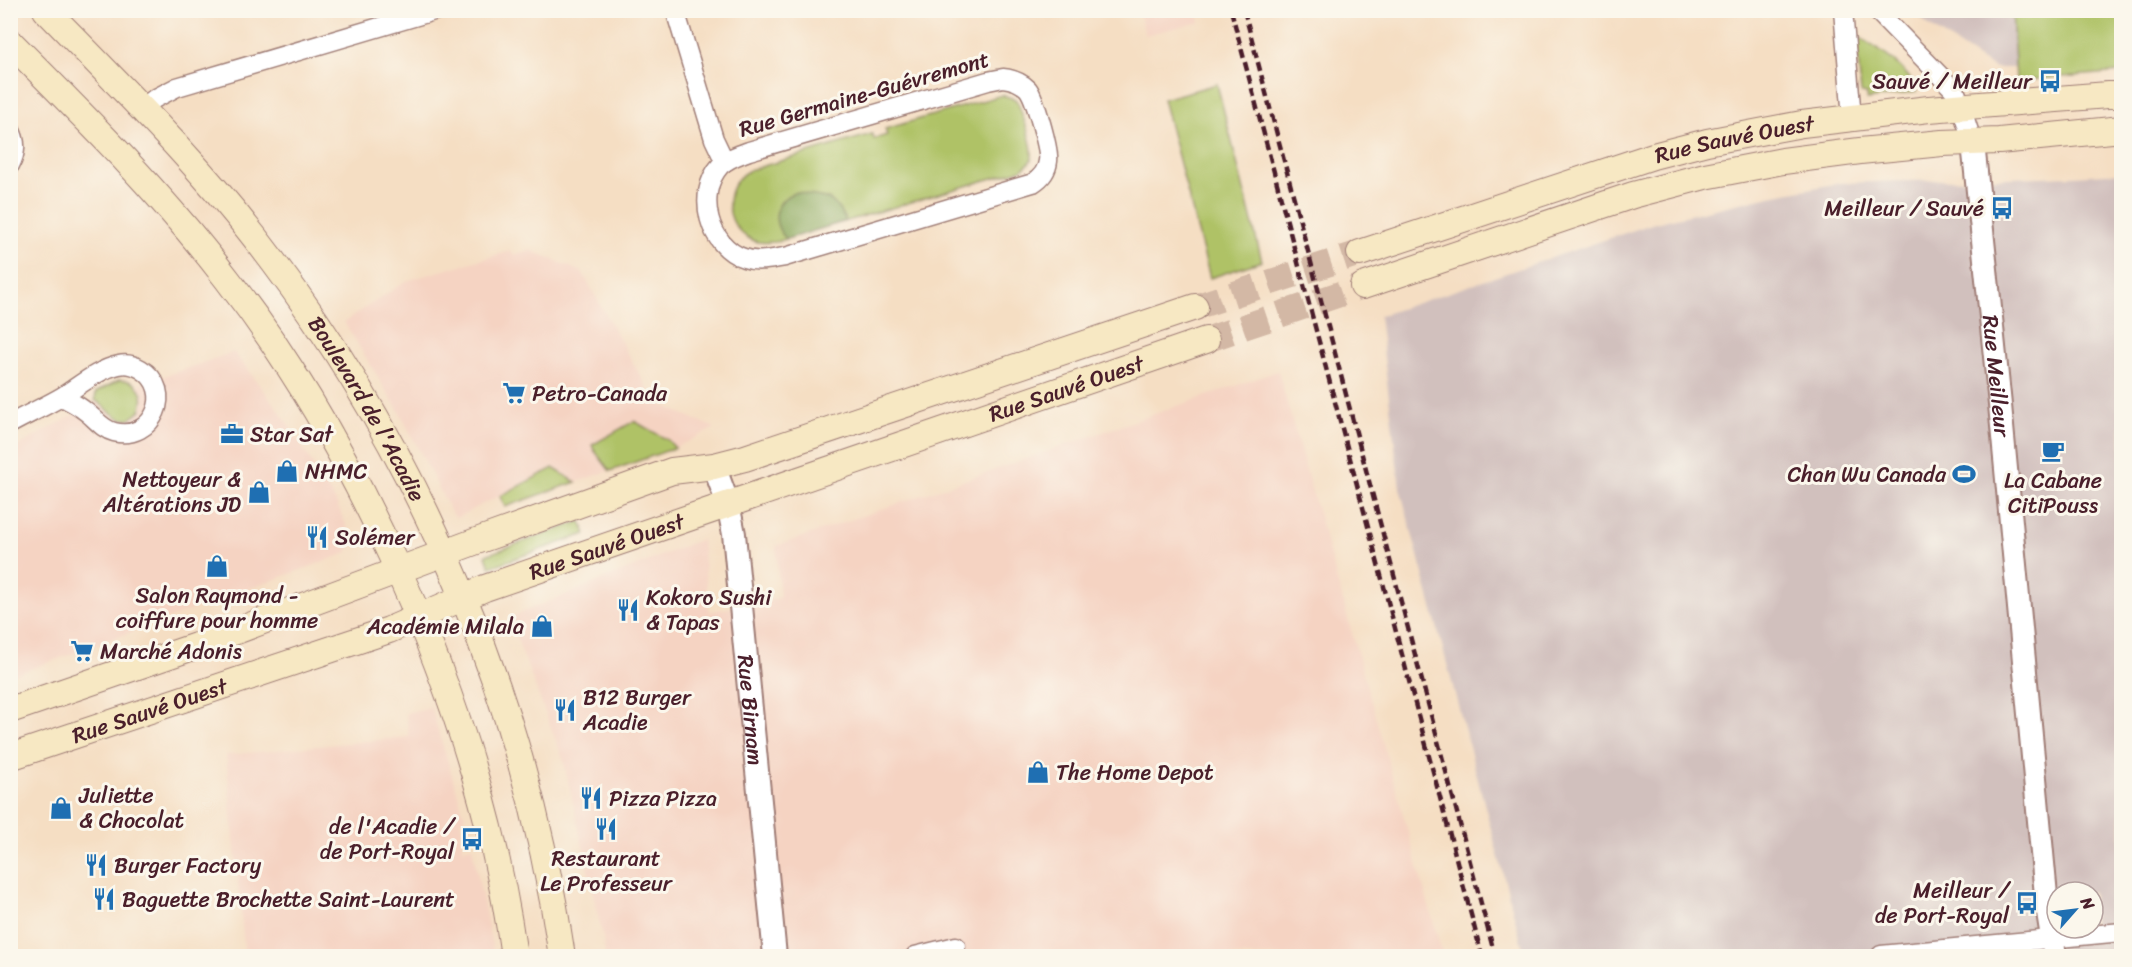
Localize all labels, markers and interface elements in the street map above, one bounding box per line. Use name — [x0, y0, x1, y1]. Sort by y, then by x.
street label: Rue Germaine-Guévremont — [734, 39, 994, 148]
place label: Sauvé / Meilleur — [1872, 62, 2033, 101]
bus stop icon: Sauvé / Meilleur — [2037, 68, 2063, 94]
street label: Rue Sauvé Ouest — [1650, 103, 1817, 174]
place label: Meilleur / Sauvé — [1824, 189, 1984, 228]
bus stop icon: Meilleur / Sauvé — [1989, 195, 2015, 221]
street label: Boulevard de l'Acadie — [298, 307, 437, 508]
street label: Rue Meilleur — [1971, 313, 2022, 439]
street label: Rue Sauvé Ouest — [983, 343, 1150, 433]
place label: Petro-Canada — [532, 374, 668, 413]
supermarket icon: Petro-Canada — [501, 380, 527, 406]
place label: Star Sat — [250, 415, 334, 454]
office icon: Star Sat — [219, 421, 245, 447]
cafe icon: La Cabane CitiPouss — [2040, 438, 2066, 464]
place label: NHMC — [305, 452, 368, 491]
place label: Chan Wu Canada — [1788, 455, 1947, 494]
shop icon: NHMC — [274, 458, 300, 484]
place label: Nettoyeur & Altérations JD — [102, 460, 241, 524]
sports icon: Chan Wu Canada — [1951, 461, 1977, 487]
place label: La Cabane CitiPouss — [2004, 461, 2102, 525]
shop icon: Nettoyeur & Altérations JD — [246, 479, 272, 505]
street label: Rue Sauvé Ouest — [524, 501, 690, 591]
place label: Solémer — [335, 518, 416, 557]
restaurant icon: Solémer — [304, 524, 330, 550]
shop icon: Salon Raymond - coiffure pour homme — [204, 553, 230, 579]
place label: Salon Raymond - coiffure pour homme — [116, 576, 318, 640]
place label: Kokoro Sushi & Tapas — [646, 578, 772, 642]
restaurant icon: Kokoro Sushi & Tapas — [615, 597, 641, 623]
place label: Académie Milala — [366, 607, 524, 646]
shop icon: Académie Milala — [529, 613, 555, 639]
place label: Marché Adonis — [100, 632, 242, 671]
supermarket icon: Marché Adonis — [69, 638, 95, 664]
street label: Rue Birnam — [726, 653, 776, 767]
street label: Rue Sauvé Ouest — [66, 666, 233, 754]
place label: B12 Burger Acadie — [582, 678, 692, 742]
restaurant icon: B12 Burger Acadie — [552, 697, 578, 723]
place label: The Home Depot — [1056, 753, 1214, 792]
shop icon: The Home Depot — [1025, 759, 1051, 785]
place label: Juliette & Chocolat — [78, 776, 185, 840]
place label: Pizza Pizza — [609, 779, 717, 818]
restaurant icon: Pizza Pizza — [578, 785, 604, 811]
shop icon: Juliette & Chocolat — [48, 795, 74, 821]
place label: de l'Acadie / de Port-Royal — [320, 807, 457, 871]
restaurant icon: Restaurant Le Professeur — [593, 816, 619, 842]
bus stop icon: de l'Acadie / de Port-Royal — [459, 826, 485, 852]
place label: Restaurant Le Professeur — [540, 839, 674, 903]
place label: Burger Factory — [114, 846, 262, 885]
restaurant icon: Burger Factory — [83, 852, 109, 878]
place label: Meilleur / de Port-Royal — [1875, 871, 2012, 935]
place label: Baguette Brochette Saint-Laurent — [122, 880, 455, 919]
north arrow — [2045, 880, 2105, 940]
restaurant icon: Baguette Brochette Saint-Laurent — [91, 886, 117, 912]
bus stop icon: Meilleur / de Port-Royal — [2014, 890, 2040, 916]
text: N — [2072, 891, 2104, 916]

